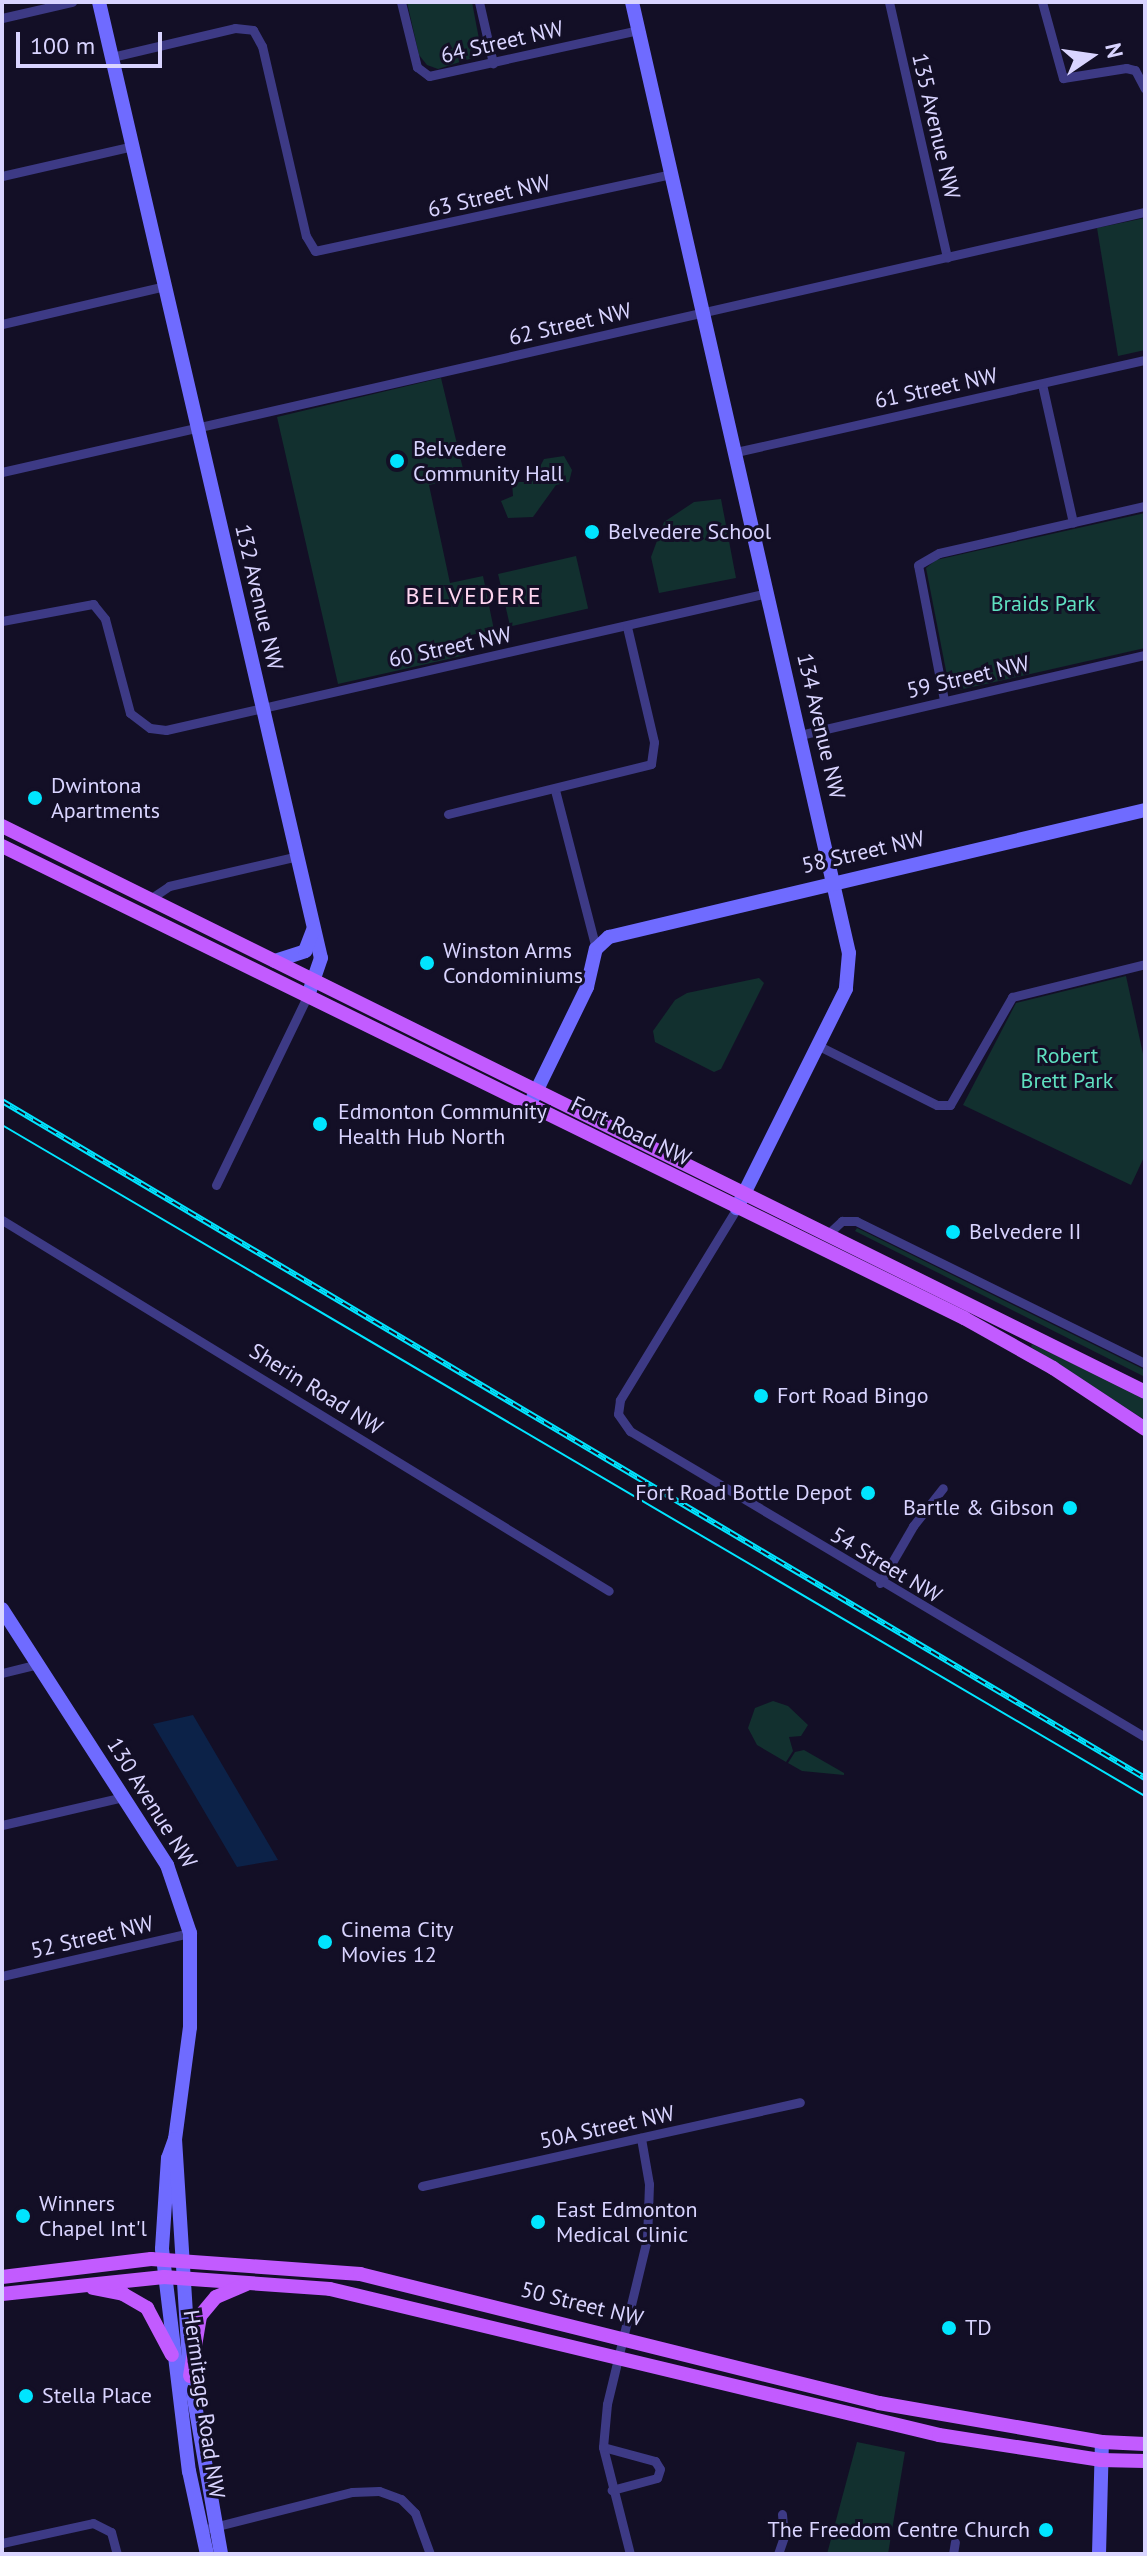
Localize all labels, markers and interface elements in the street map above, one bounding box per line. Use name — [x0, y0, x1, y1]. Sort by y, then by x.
street label: 64 Street NW — [438, 15, 566, 69]
scale bar — [20, 16, 166, 66]
north arrow — [1051, 16, 1131, 96]
text: 100 m — [30, 30, 95, 61]
text: N — [1099, 40, 1130, 61]
street label: 135 Avenue NW — [906, 50, 966, 202]
street label: 63 Street NW — [425, 169, 553, 223]
street label: 62 Street NW — [506, 297, 634, 351]
street label: 61 Street NW — [872, 362, 1000, 414]
place label: Belvedere Community Hall — [413, 435, 564, 486]
marker: Belvedere Community Hall — [388, 452, 406, 470]
place label: Belvedere School — [608, 519, 771, 545]
street label: 132 Avenue NW — [229, 521, 289, 673]
marker: Belvedere School — [583, 523, 601, 541]
district label: BELVEDERE — [406, 582, 542, 610]
park label: Braids Park — [991, 591, 1095, 617]
street label: 60 Street NW — [386, 621, 514, 673]
street label: 134 Avenue NW — [791, 650, 851, 802]
street label: 59 Street NW — [904, 650, 1032, 704]
place label: Dwintona Apartments — [51, 772, 160, 824]
marker: Dwintona Apartments — [26, 789, 44, 807]
street label: 58 Street NW — [799, 825, 927, 879]
place label: Winston Arms Condominiums — [443, 937, 583, 988]
marker: Winston Arms Condominiums — [418, 954, 436, 972]
park label: Robert Brett Park — [1021, 1042, 1113, 1094]
street label: Fort Road NW — [567, 1091, 695, 1171]
place label: Edmonton Community Health Hub North — [338, 1098, 547, 1150]
marker: Edmonton Community Health Hub North — [309, 1113, 331, 1135]
place label: Belvedere II — [969, 1219, 1081, 1245]
marker: Belvedere II — [944, 1223, 962, 1241]
street label: Sherin Road NW — [245, 1338, 387, 1440]
place label: Fort Road Bingo — [777, 1383, 928, 1409]
marker: Fort Road Bingo — [752, 1387, 770, 1405]
place label: Fort Road Bottle Depot — [635, 1480, 852, 1506]
marker: Fort Road Bottle Depot — [859, 1484, 877, 1502]
place label: Bartle & Gibson — [903, 1495, 1054, 1521]
marker: Bartle & Gibson — [1061, 1499, 1079, 1517]
street label: 54 Street NW — [826, 1522, 946, 1608]
street label: 130 Avenue NW — [101, 1733, 203, 1873]
street label: 52 Street NW — [28, 1910, 156, 1964]
place label: Cinema City Movies 12 — [341, 1916, 453, 1968]
marker: Cinema City Movies 12 — [316, 1933, 334, 1951]
street label: 50A Street NW — [537, 2100, 677, 2154]
place label: Winners Chapel Int'l — [39, 2190, 147, 2242]
place label: East Edmonton Medical Clinic — [556, 2196, 698, 2248]
marker: Winners Chapel Int'l — [14, 2207, 32, 2225]
marker: East Edmonton Medical Clinic — [527, 2211, 549, 2233]
street label: 50 Street NW — [518, 2276, 646, 2332]
street label: Hermitage Road NW — [178, 2308, 230, 2500]
place label: TD — [965, 2315, 992, 2341]
marker: TD — [940, 2319, 958, 2337]
place label: Stella Place — [42, 2383, 152, 2409]
marker: Stella Place — [17, 2387, 35, 2405]
place label: The Freedom Centre Church — [767, 2517, 1030, 2543]
marker: The Freedom Centre Church — [1037, 2521, 1055, 2539]

